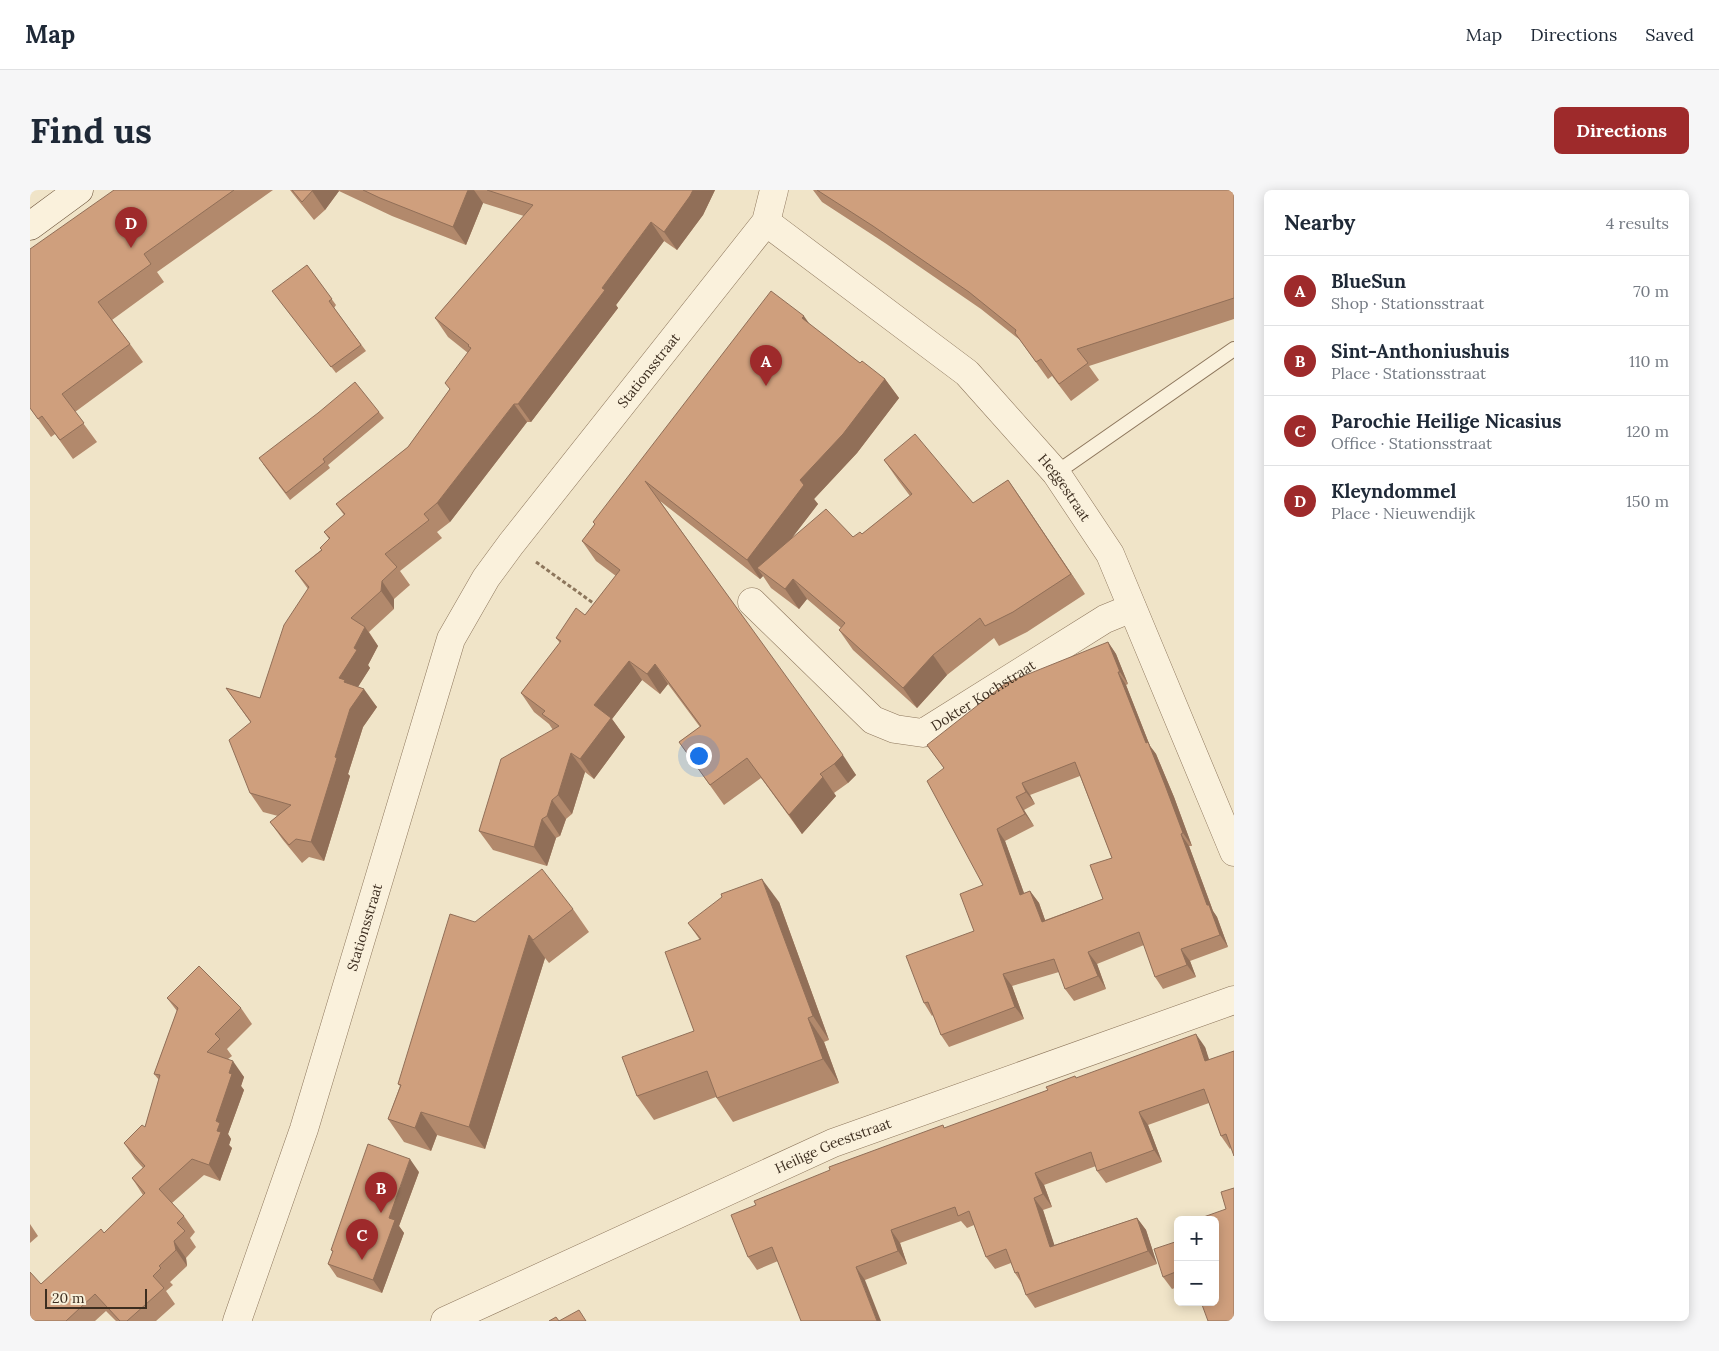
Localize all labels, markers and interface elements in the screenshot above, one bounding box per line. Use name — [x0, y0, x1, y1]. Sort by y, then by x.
text: Map — [25, 19, 75, 50]
text: Map — [1466, 23, 1502, 46]
text: Directions — [1530, 23, 1617, 46]
text: Saved — [1645, 23, 1694, 46]
button: Directions — [1554, 107, 1689, 154]
text: Find us — [30, 108, 152, 153]
pin: D — [115, 207, 147, 248]
text: Nearby — [1284, 209, 1355, 236]
text: 4 results — [1606, 213, 1669, 233]
text: BlueSun — [1331, 269, 1406, 293]
text: A — [1295, 281, 1305, 301]
text: 70 m — [1633, 281, 1669, 301]
text: Shop · Stationsstraat — [1331, 293, 1485, 313]
street label: Stationsstraat — [613, 329, 684, 411]
text: Sint-Anthoniushuis — [1331, 339, 1510, 363]
pin: A — [750, 345, 782, 386]
text: B — [1295, 351, 1305, 371]
text: 110 m — [1629, 351, 1669, 371]
text: Place · Stationsstraat — [1331, 363, 1486, 383]
text: Parochie Heilige Nicasius — [1331, 409, 1561, 433]
text: C — [1294, 421, 1306, 441]
text: 120 m — [1626, 421, 1669, 441]
text: Office · Stationsstraat — [1331, 433, 1492, 453]
street label: Heggestraat — [1034, 450, 1095, 525]
text: Kleyndommel — [1331, 479, 1456, 503]
text: D — [1294, 491, 1306, 511]
text: 150 m — [1626, 491, 1669, 511]
text: Place · Nieuwendijk — [1331, 503, 1475, 523]
street label: Dokter Kochstraat — [927, 656, 1039, 735]
your location — [686, 743, 712, 769]
street label: Stationsstraat — [343, 881, 386, 973]
street label: Heilige Geeststraat — [772, 1114, 894, 1177]
pin: B — [365, 1172, 397, 1213]
map controls — [1174, 1216, 1219, 1306]
button: + — [1174, 1216, 1219, 1261]
pin: C — [346, 1219, 378, 1260]
button: − — [1174, 1261, 1219, 1306]
scale bar — [45, 1286, 148, 1309]
text: 20 m — [52, 1289, 84, 1307]

